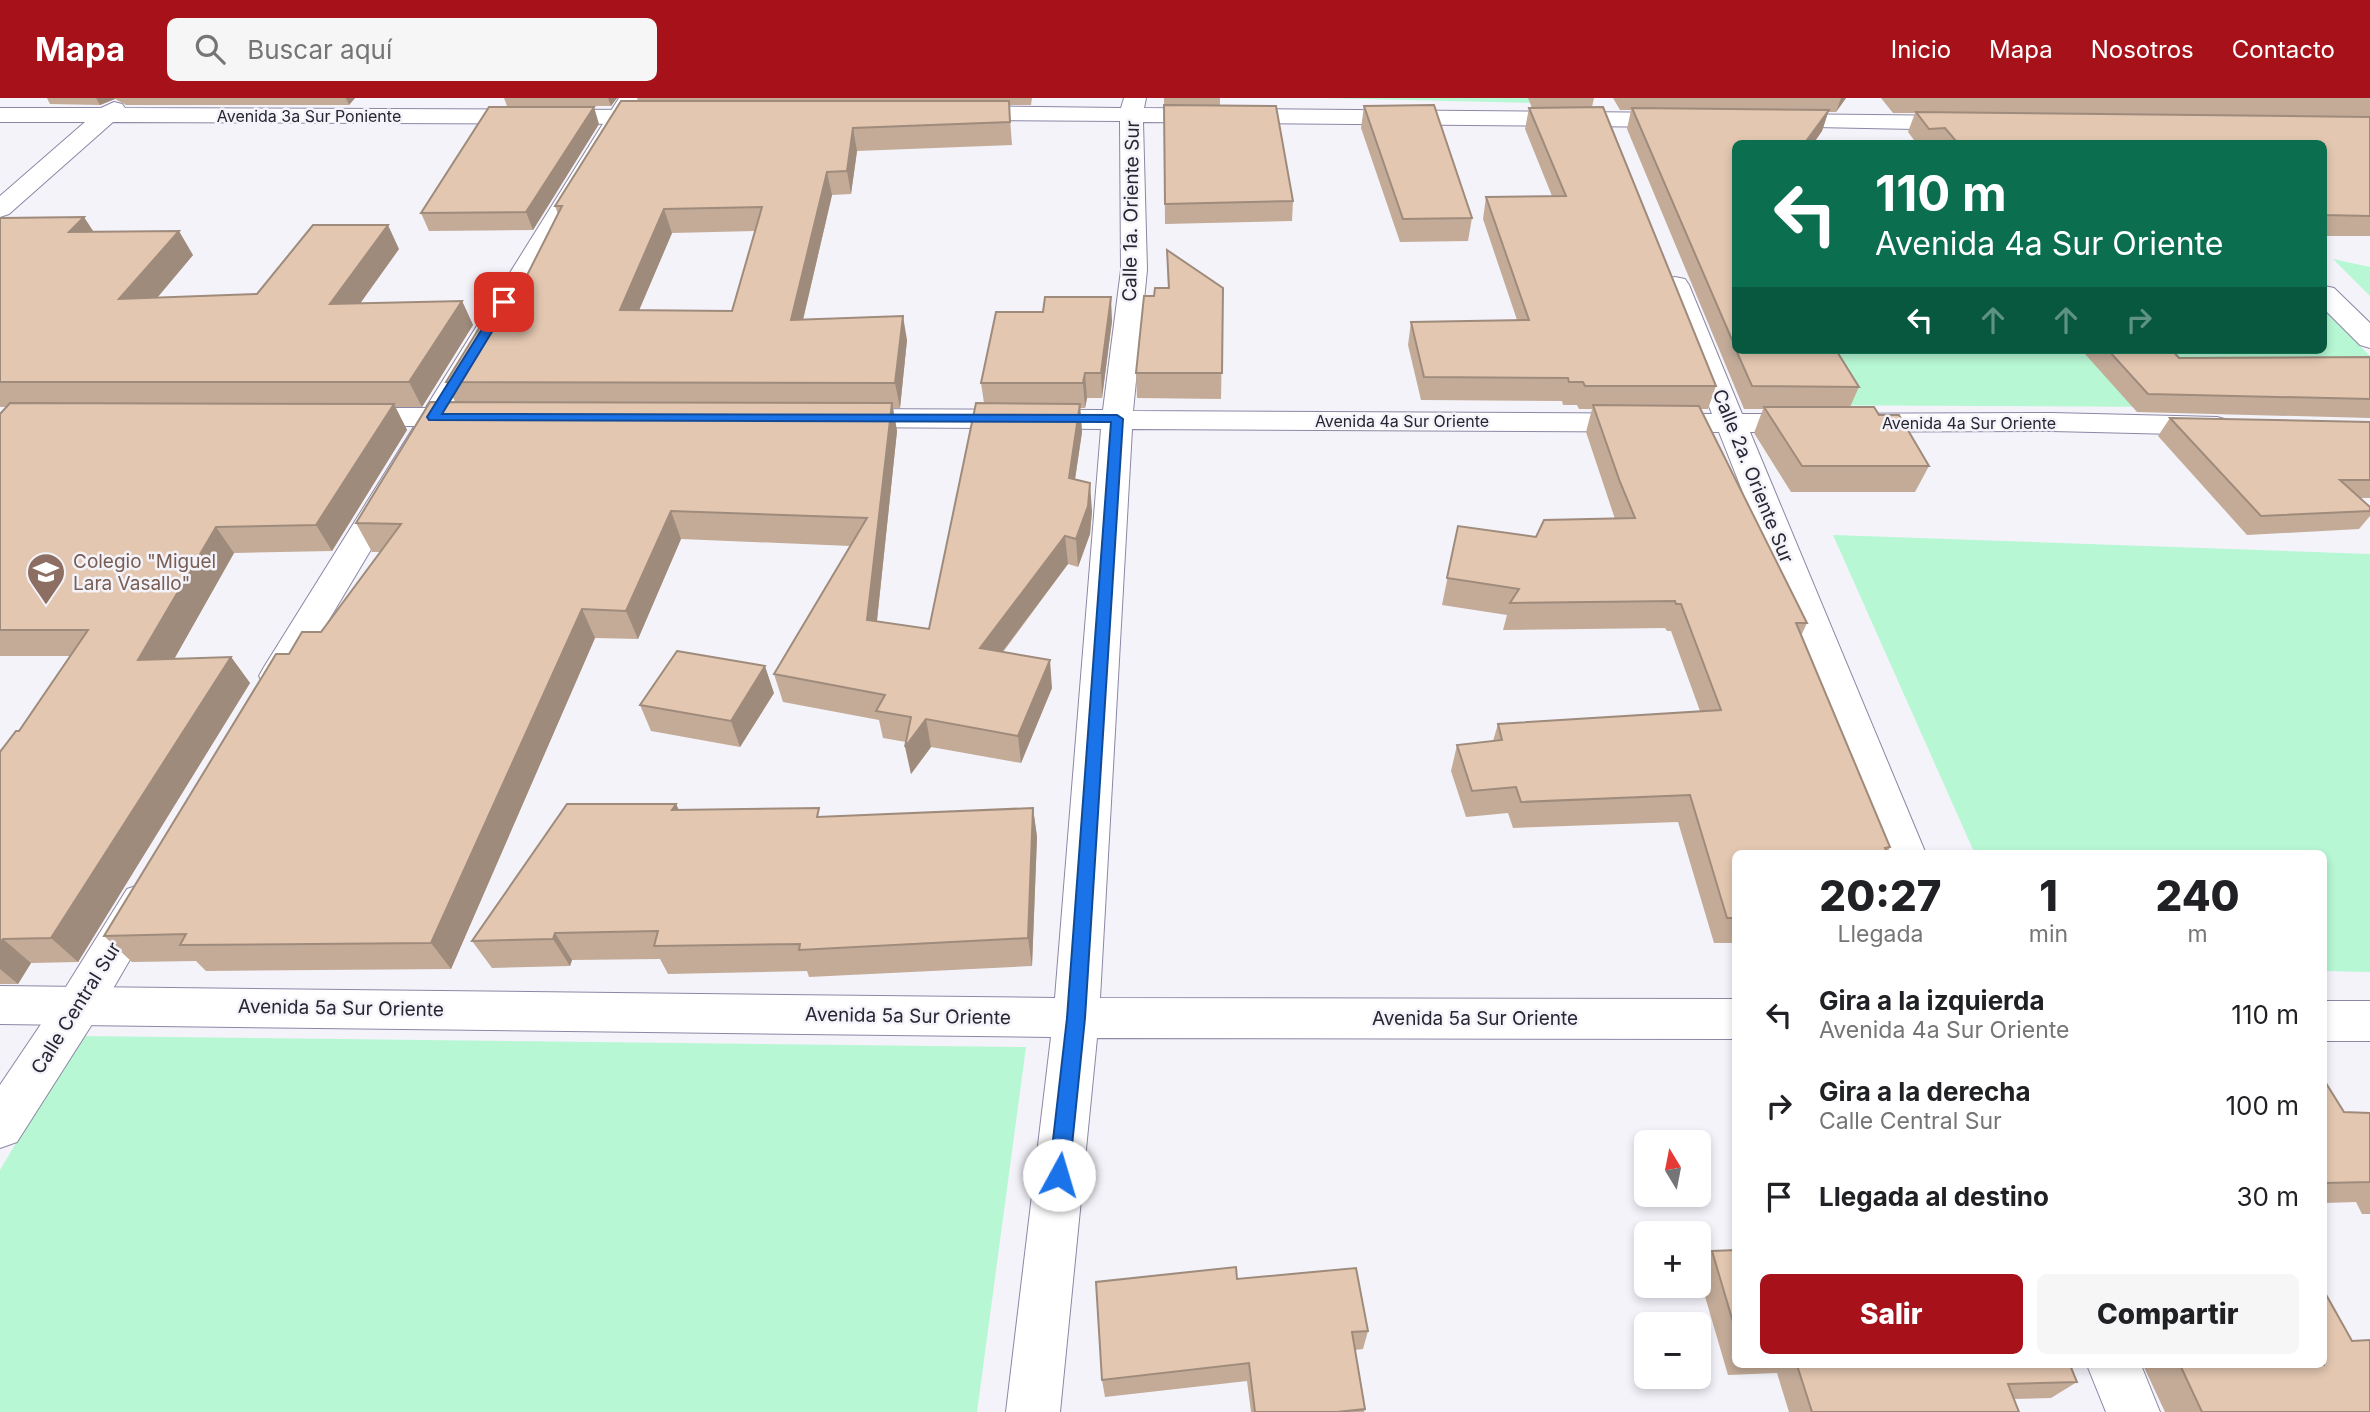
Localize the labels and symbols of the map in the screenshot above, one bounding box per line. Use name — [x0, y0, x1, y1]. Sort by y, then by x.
street label: Avenida 3a Sur Poniente — [217, 106, 401, 126]
street label: Calle 1a. Oriente Sur — [1118, 120, 1144, 302]
pin — [474, 272, 534, 332]
street label: Calle 2a. Oriente Sur — [1708, 386, 1798, 566]
street label: Avenida 4a Sur Oriente — [1315, 411, 1489, 431]
street label: Avenida 4a Sur Oriente — [1882, 413, 2056, 433]
place label: Colegio "Miguel Lara Vasallo" — [73, 550, 216, 595]
school or university icon: Colegio "Miguel Lara Vasallo" — [25, 551, 67, 606]
street label: Calle Central Sur — [26, 938, 126, 1078]
street label: Avenida 5a Sur Oriente — [238, 995, 444, 1021]
street label: Avenida 5a Sur Oriente — [805, 1003, 1011, 1029]
street label: Avenida 5a Sur Oriente — [1372, 1007, 1578, 1030]
north arrow — [1634, 1130, 1712, 1208]
position arrow — [1022, 1138, 1096, 1212]

